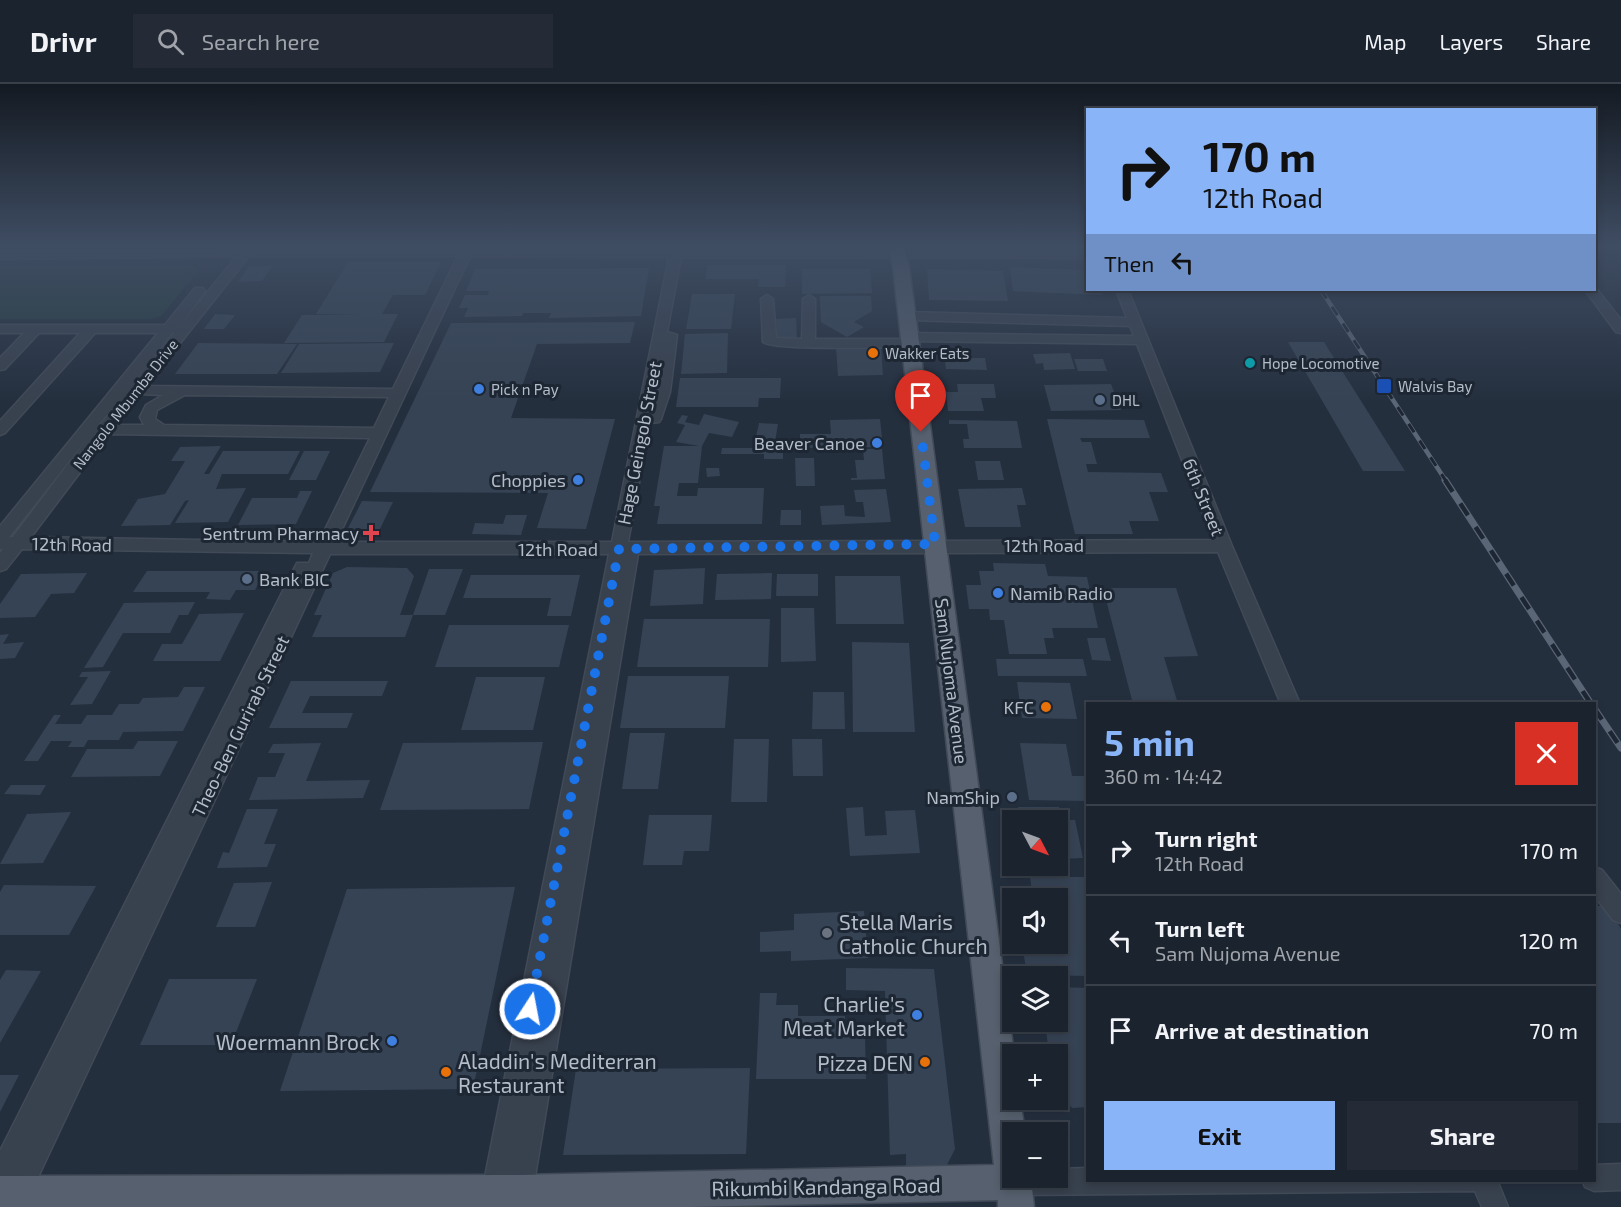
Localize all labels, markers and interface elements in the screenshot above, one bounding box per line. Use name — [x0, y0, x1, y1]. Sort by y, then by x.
search box — [133, 14, 553, 68]
text: Drivr — [30, 24, 97, 58]
icon: search — [154, 25, 187, 58]
text: Search here — [202, 28, 320, 54]
text: Map — [1364, 29, 1406, 54]
text: Layers — [1439, 29, 1503, 54]
text: Share — [1536, 29, 1591, 54]
text: 170 m — [1203, 130, 1316, 180]
icon: right — [1104, 132, 1182, 210]
text: 12th Road — [1203, 181, 1323, 213]
icon: left — [1166, 246, 1199, 279]
text: Then — [1104, 250, 1154, 276]
street label: Nangolo Mbumba Drive — [69, 335, 181, 473]
place label: Wakker Eats — [885, 344, 969, 362]
marker: Wakker Eats — [866, 346, 880, 360]
place label: Hope Locomotive — [1262, 354, 1380, 372]
marker: Hope Locomotive — [1243, 356, 1257, 370]
street label: Hage Geingob Street — [612, 359, 666, 527]
pin — [895, 370, 946, 432]
marker: Walvis Bay — [1375, 377, 1393, 395]
place label: Walvis Bay — [1398, 377, 1473, 395]
icon: arrive — [904, 379, 937, 412]
place label: Pick n Pay — [491, 380, 559, 398]
marker: Pick n Pay — [472, 382, 486, 396]
place label: DHL — [1112, 391, 1140, 409]
marker: DHL — [1093, 393, 1107, 407]
place label: Beaver Canoe — [754, 432, 865, 454]
marker: Beaver Canoe — [870, 436, 884, 450]
street label: 6th Street — [1179, 455, 1230, 539]
place label: Choppies — [491, 469, 566, 491]
marker: Choppies — [571, 473, 585, 487]
place label: Sentrum Pharmacy — [203, 522, 359, 544]
marker: Sentrum Pharmacy — [364, 526, 378, 540]
street label: 12th Road — [32, 532, 112, 556]
street label: 12th Road — [1004, 534, 1084, 556]
street label: 12th Road — [518, 538, 598, 560]
place label: Bank BIC — [259, 568, 330, 590]
marker: Bank BIC — [240, 572, 254, 586]
place label: Namib Radio — [1010, 582, 1113, 604]
marker: Namib Radio — [991, 586, 1005, 600]
street label: Sam Nujoma Avenue — [931, 597, 973, 765]
street label: Theo-Ben Gurirab Street — [187, 632, 294, 820]
place label: KFC — [1004, 696, 1034, 718]
marker: KFC — [1039, 700, 1053, 714]
text: 5 min — [1104, 720, 1195, 763]
button: close — [1515, 722, 1578, 785]
text: 360 m · 14:42 — [1104, 764, 1223, 788]
place label: NamShip — [926, 786, 1000, 808]
marker: NamShip — [1005, 790, 1019, 804]
north arrow — [1002, 810, 1068, 876]
map controls — [1002, 810, 1068, 1188]
text: Turn right — [1155, 825, 1257, 851]
icon: right — [1104, 834, 1137, 867]
text: 170 m — [1521, 837, 1578, 863]
text: 12th Road — [1155, 851, 1244, 875]
button: sound — [1002, 888, 1068, 954]
place label: Stella Maris Catholic Church — [839, 909, 988, 958]
text: Turn left — [1155, 915, 1244, 941]
icon: left — [1104, 924, 1137, 957]
marker: Stella Maris Catholic Church — [820, 926, 834, 940]
text: 120 m — [1519, 927, 1578, 953]
text: Sam Nujoma Avenue — [1155, 941, 1341, 965]
button: layers — [1002, 966, 1068, 1032]
position arrow — [498, 977, 562, 1041]
place label: Charlie's Meat Market — [783, 991, 905, 1040]
marker: Charlie's Meat Market — [910, 1008, 924, 1022]
icon: arrive — [1104, 1014, 1137, 1047]
text: Arrive at destination — [1155, 1017, 1369, 1043]
text: 70 m — [1529, 1017, 1578, 1043]
place label: Woermann Brock — [216, 1029, 380, 1054]
marker: Woermann Brock — [385, 1034, 399, 1048]
button: + — [1002, 1044, 1068, 1110]
place label: Aladdin's Mediterran Restaurant — [458, 1048, 657, 1097]
place label: Pizza DEN — [817, 1050, 913, 1075]
marker: Pizza DEN — [918, 1055, 932, 1069]
marker: Aladdin's Mediterran Restaurant — [439, 1065, 453, 1079]
button: Exit — [1104, 1101, 1335, 1170]
button: Share — [1347, 1101, 1578, 1170]
button: − — [1002, 1122, 1068, 1188]
street label: Rikumbi Kandanga Road — [711, 1172, 941, 1200]

